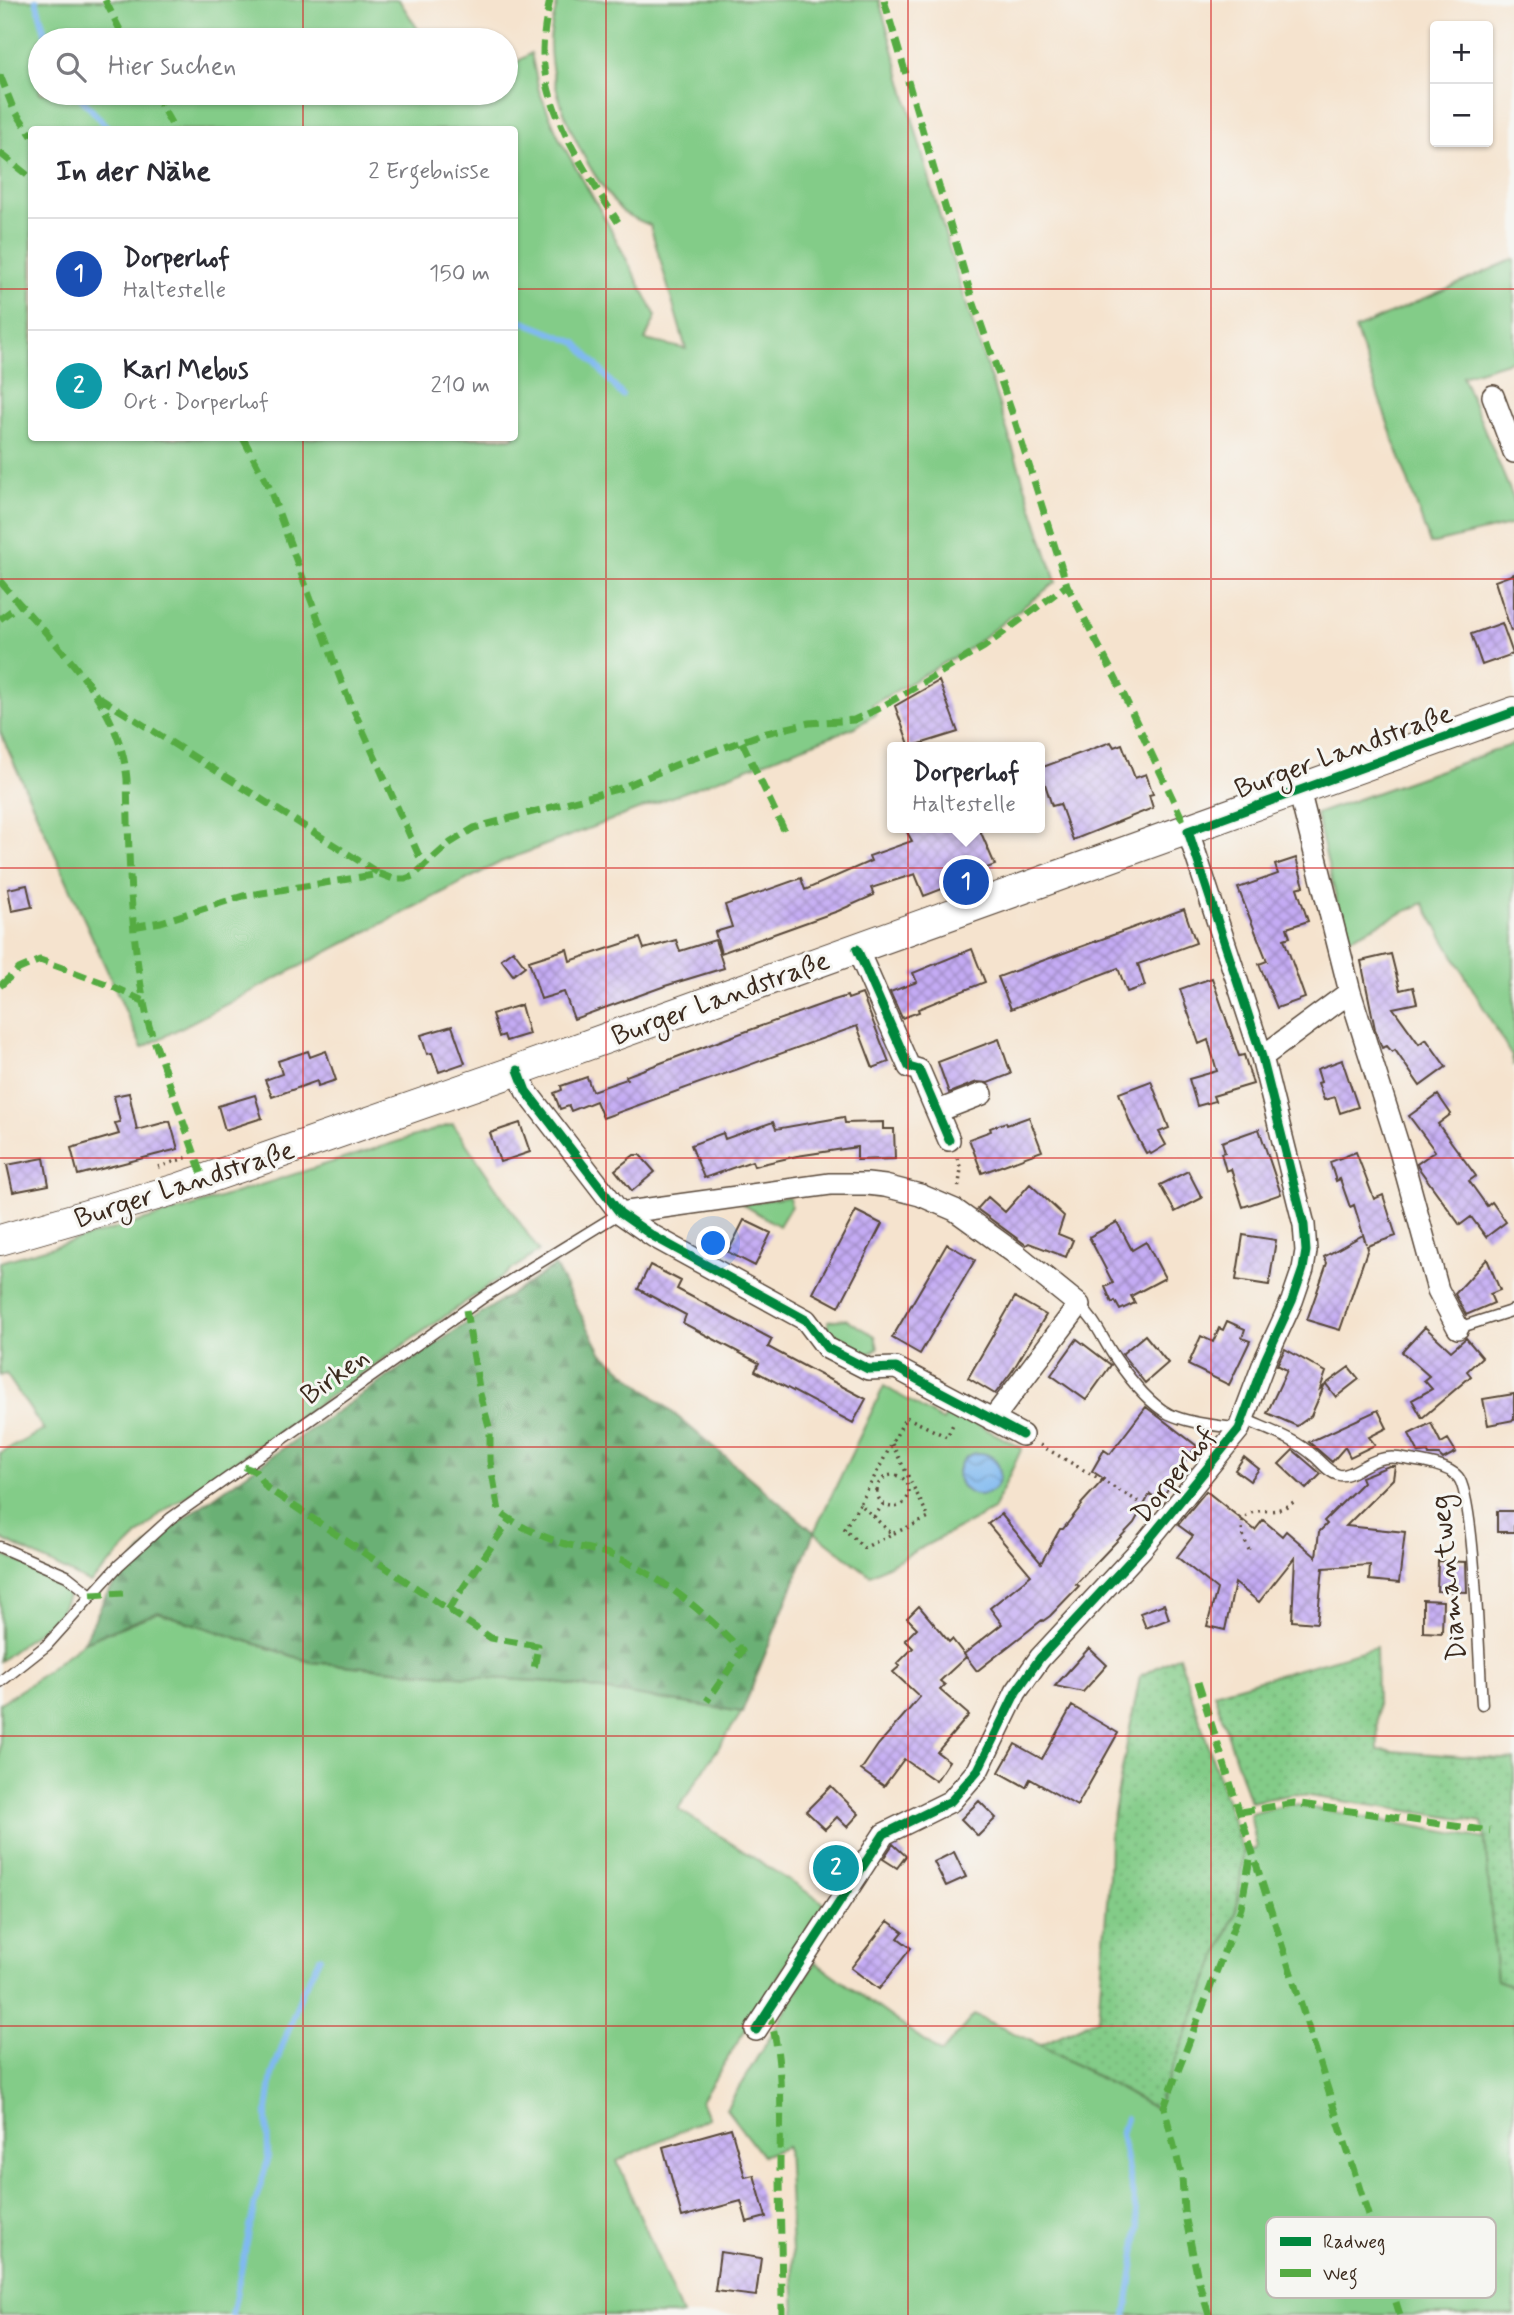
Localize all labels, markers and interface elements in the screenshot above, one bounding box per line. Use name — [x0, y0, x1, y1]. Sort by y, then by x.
map controls — [1430, 21, 1493, 147]
button: + — [1430, 21, 1493, 84]
search box — [28, 28, 518, 105]
icon: search — [52, 48, 90, 86]
text: Hier suchen — [108, 50, 236, 84]
button: − — [1430, 84, 1493, 147]
text: In der Nähe — [56, 152, 211, 191]
text: 2 Ergebnisse — [368, 157, 490, 187]
text: Dorperhof — [123, 242, 230, 276]
text: 1 — [74, 259, 84, 289]
text: 150 m — [429, 259, 490, 289]
text: Haltestelle — [123, 276, 226, 306]
text: Karl Mebus — [123, 354, 248, 388]
text: 2 — [73, 371, 85, 401]
text: 210 m — [430, 371, 490, 401]
text: Ort · Dorperhof — [123, 388, 269, 418]
street label: Burger Landstraße — [1230, 696, 1459, 811]
popup — [887, 742, 1045, 833]
text: Dorperhof — [913, 756, 1019, 790]
text: Haltestelle — [913, 790, 1016, 820]
pin: 1 — [943, 856, 989, 908]
street label: Burger Landstraße — [607, 943, 836, 1058]
street label: Burger Landstraße — [70, 1132, 300, 1240]
your location — [696, 1226, 730, 1260]
street label: Birken — [294, 1340, 377, 1414]
street label: Dorperhof — [1124, 1419, 1225, 1532]
street label: Diamantweg — [1422, 1493, 1479, 1663]
pin: 2 — [813, 1842, 859, 1894]
legend — [1266, 2217, 1496, 2298]
text: Radweg — [1323, 2230, 1385, 2256]
text: Weg — [1323, 2262, 1358, 2290]

